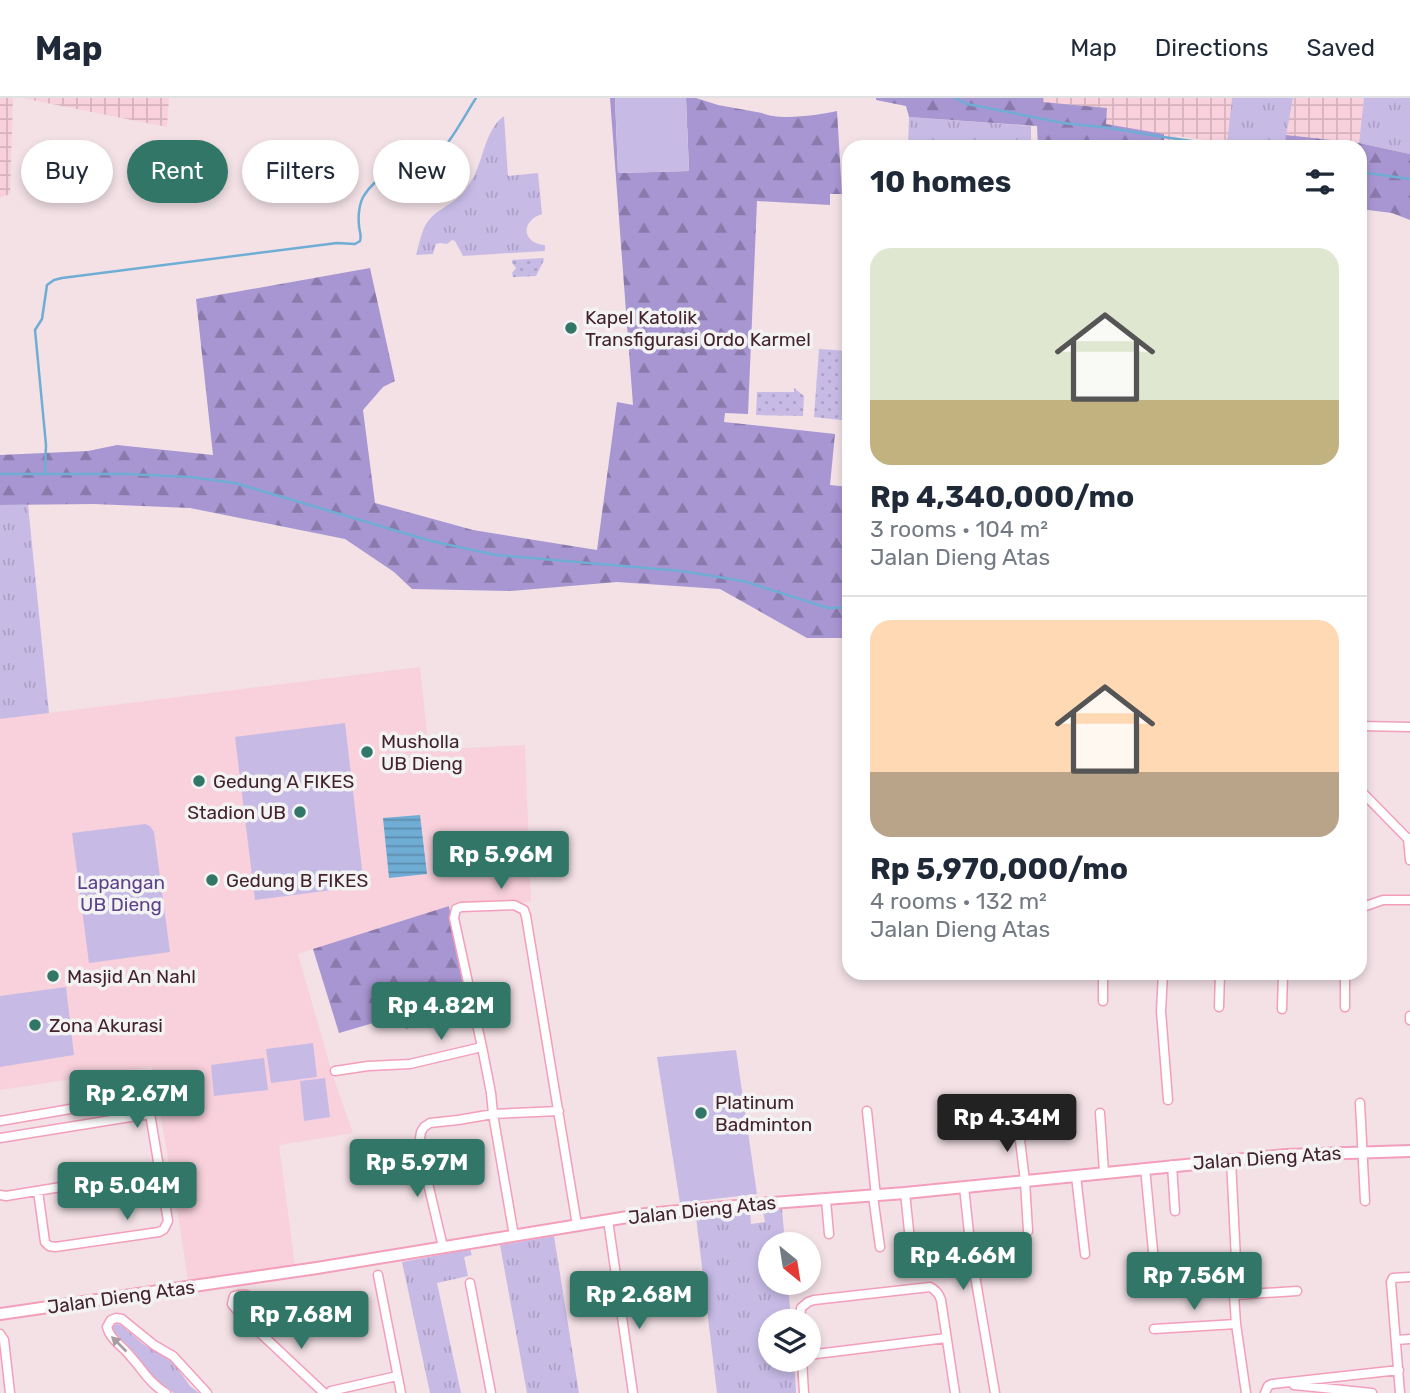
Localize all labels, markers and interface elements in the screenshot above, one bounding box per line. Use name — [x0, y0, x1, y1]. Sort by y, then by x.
text: Map — [35, 29, 103, 68]
text: Map — [1070, 34, 1117, 62]
text: Directions — [1155, 34, 1268, 62]
text: Saved — [1306, 34, 1375, 62]
chip: Buy — [21, 140, 113, 203]
chip: Rent — [127, 140, 228, 203]
chip: Filters — [242, 140, 359, 203]
chip: New — [373, 140, 470, 203]
icon: filters — [1301, 163, 1339, 201]
text: 10 homes — [870, 164, 1011, 200]
icon: home — [1042, 294, 1168, 420]
place label: Kapel Katolik Transfigurasi Ordo Karmel — [585, 306, 811, 351]
marker: Kapel Katolik Transfigurasi Ordo Karmel — [563, 320, 579, 336]
text: Rp 4,340,000/mo — [870, 479, 1134, 515]
text: 3 rooms · 104 m² — [870, 515, 1048, 543]
text: Jalan Dieng Atas — [870, 543, 1050, 571]
icon: home — [1042, 666, 1168, 792]
place label: Musholla UB Dieng — [381, 730, 463, 775]
marker: Musholla UB Dieng — [359, 744, 375, 760]
place label: Gedung A FIKES — [213, 770, 354, 793]
marker: Gedung A FIKES — [191, 773, 207, 789]
place label: Stadion UB — [187, 801, 286, 824]
marker: Stadion UB — [292, 804, 308, 820]
pin: Rp 5.96M — [429, 832, 573, 891]
text: Rp 5.96M — [449, 840, 553, 868]
text: Rp 5,970,000/mo — [870, 851, 1128, 887]
place label: Gedung B FIKES — [226, 869, 368, 892]
park label: Lapangan UB Dieng — [77, 871, 165, 916]
marker: Gedung B FIKES — [204, 872, 220, 888]
text: 4 rooms · 132 m² — [870, 887, 1047, 915]
text: Jalan Dieng Atas — [870, 915, 1050, 943]
place label: Masjid An Nahl — [67, 965, 196, 988]
marker: Masjid An Nahl — [45, 968, 61, 984]
pin: Rp 4.82M — [369, 982, 513, 1042]
text: Rp 4.82M — [388, 991, 494, 1019]
place label: Zona Akurasi — [49, 1014, 163, 1037]
marker: Zona Akurasi — [27, 1017, 43, 1033]
pin: Rp 2.67M — [65, 1070, 209, 1130]
text: Rp 2.67M — [85, 1079, 189, 1107]
place label: Platinum Badminton — [715, 1091, 812, 1136]
pin: Rp 4.34M — [935, 1094, 1079, 1154]
text: Rp 4.34M — [953, 1103, 1061, 1131]
marker: Platinum Badminton — [693, 1105, 709, 1121]
pin: Rp 5.97M — [345, 1140, 489, 1199]
street label: Jalan Dieng Atas — [1192, 1141, 1342, 1175]
text: Rp 5.97M — [366, 1148, 468, 1176]
pin: Rp 5.04M — [55, 1162, 199, 1222]
text: Rp 5.04M — [74, 1171, 180, 1199]
street label: Jalan Dieng Atas — [627, 1191, 777, 1229]
north arrow — [758, 1232, 821, 1295]
map controls — [758, 1232, 821, 1372]
pin: Rp 4.66M — [891, 1232, 1035, 1292]
text: Rp 4.66M — [910, 1241, 1016, 1269]
pin: Rp 7.56M — [1122, 1252, 1266, 1312]
text: Rp 7.56M — [1143, 1261, 1245, 1289]
pin: Rp 2.68M — [567, 1272, 711, 1331]
street label: Jalan Dieng Atas — [46, 1275, 196, 1319]
text: Rp 2.68M — [586, 1280, 692, 1308]
pin: Rp 7.68M — [229, 1292, 373, 1351]
text: Rp 7.68M — [249, 1300, 353, 1328]
button: layers — [758, 1309, 821, 1372]
one-way arrow — [111, 1336, 128, 1353]

